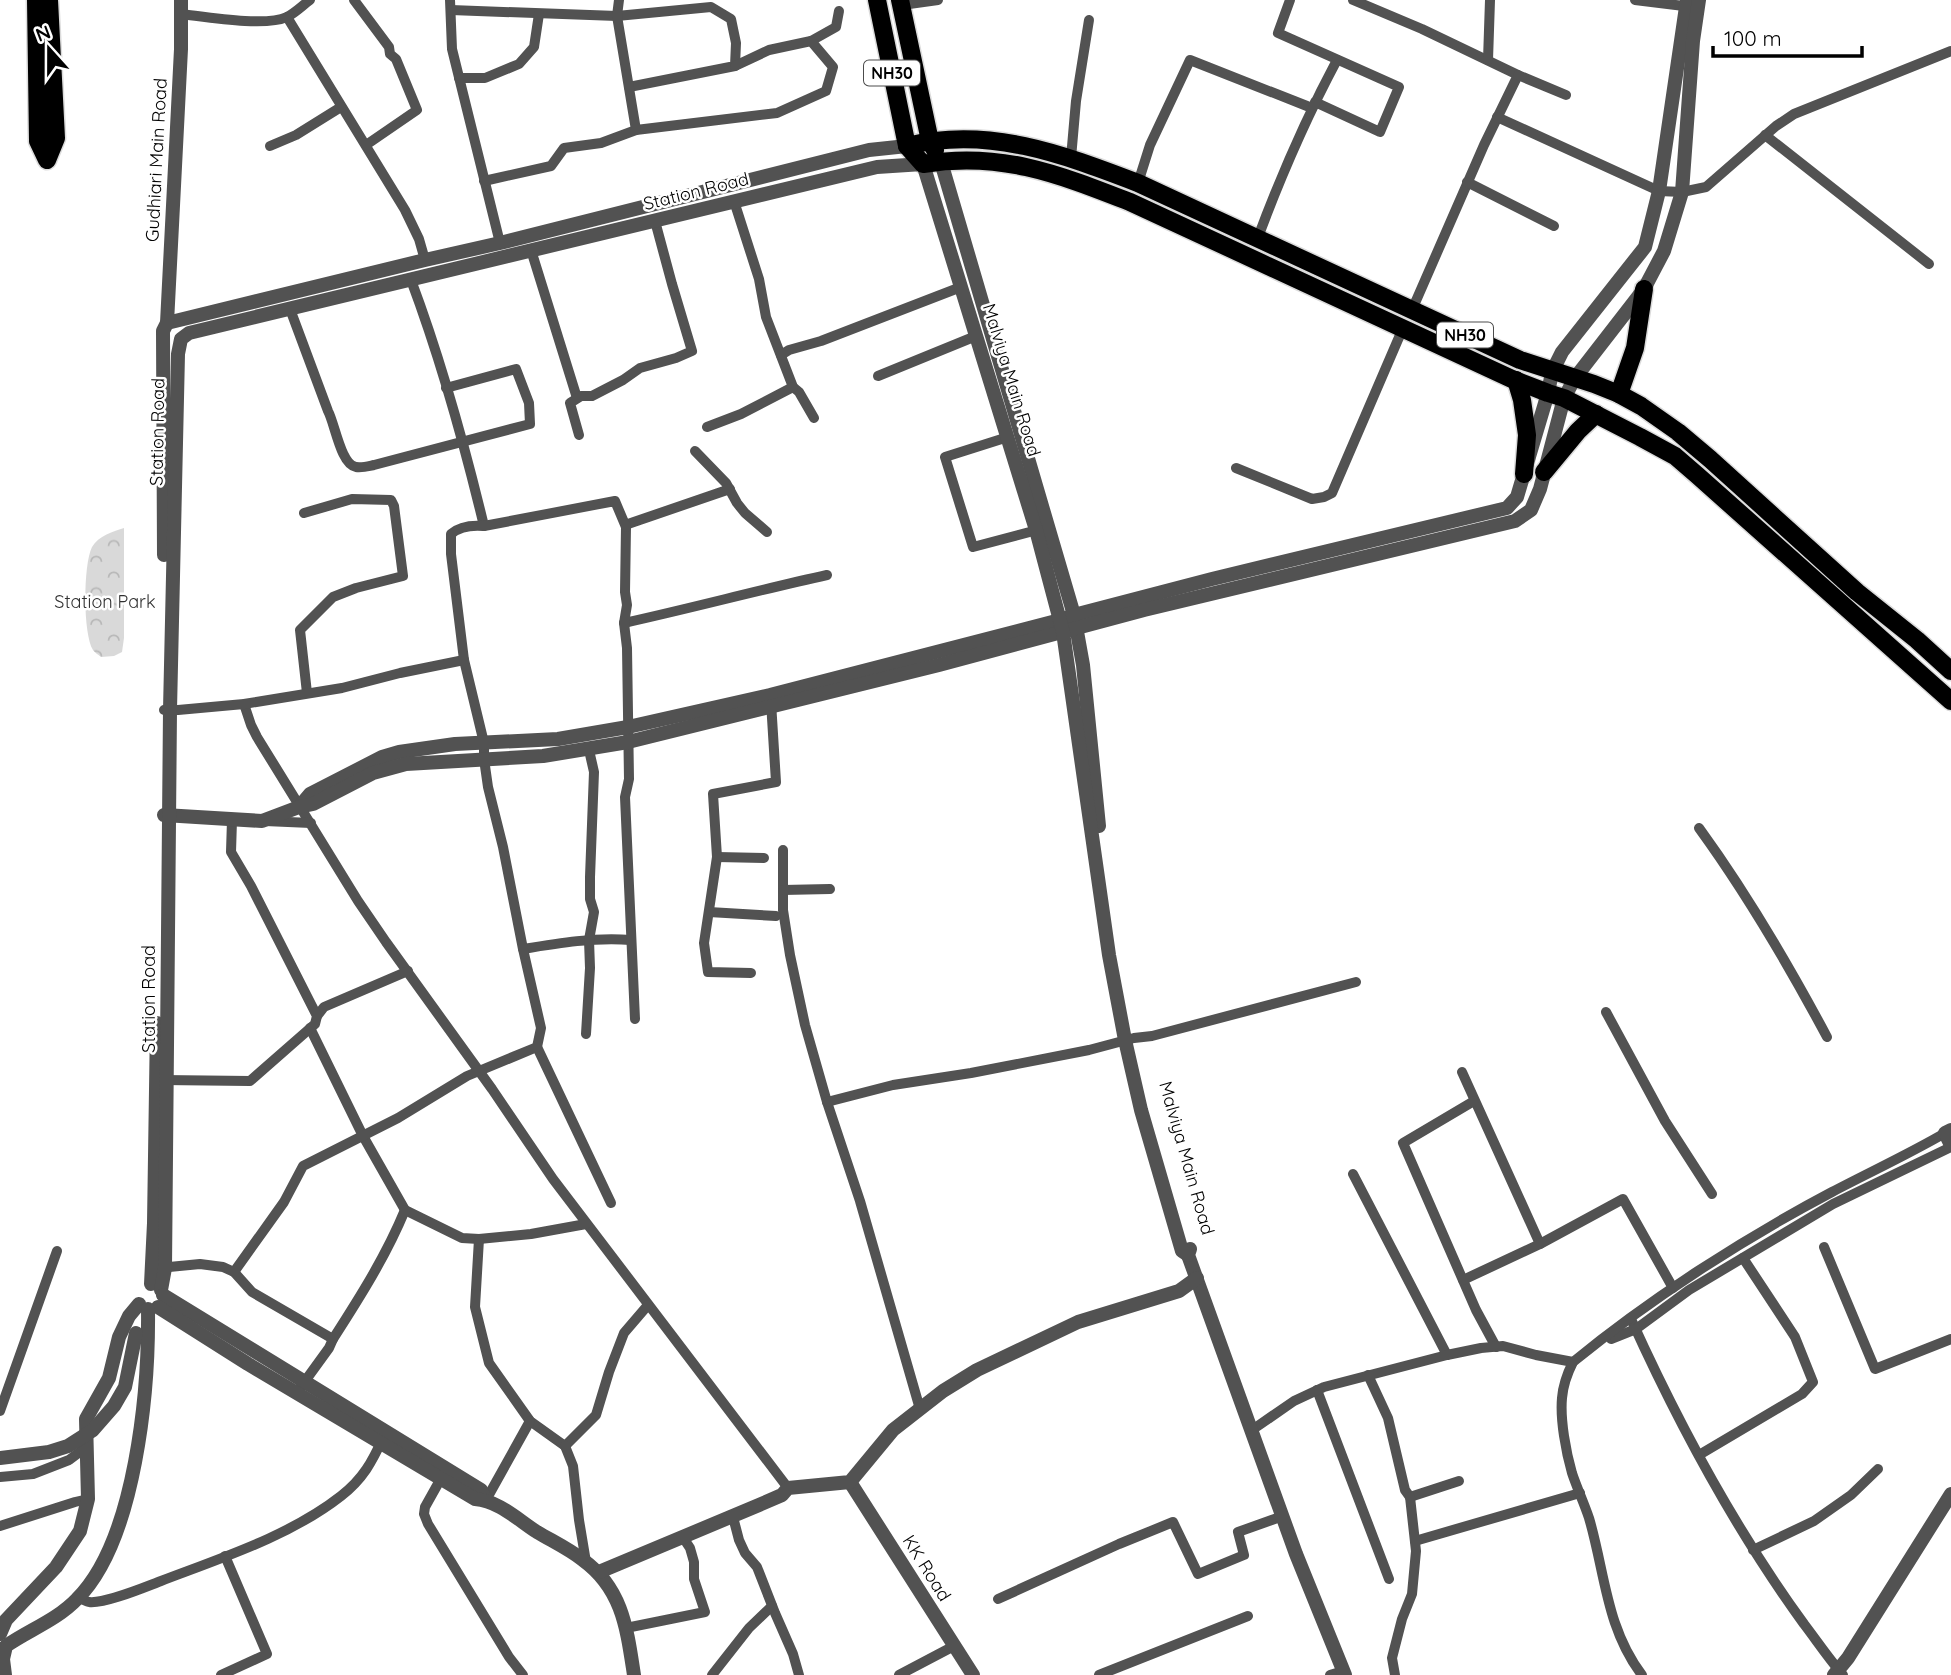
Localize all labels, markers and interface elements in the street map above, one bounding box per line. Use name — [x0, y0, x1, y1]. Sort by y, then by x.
north arrow — [14, 14, 84, 84]
scale bar — [1713, 14, 1862, 58]
text: N — [32, 19, 54, 47]
text: 100 m — [1724, 25, 1782, 51]
road number: NH30 — [864, 60, 920, 86]
street label: Gudhiari Main Road — [140, 78, 172, 242]
street label: Station Road — [641, 167, 751, 215]
street label: Malviya Main Road — [978, 301, 1046, 459]
road number: NH30 — [1437, 322, 1493, 348]
street label: Station Road — [145, 378, 169, 486]
park label: Station Park — [54, 590, 156, 613]
street label: Station Road — [137, 945, 160, 1053]
street label: Malviya Main Road — [1154, 1079, 1220, 1237]
street label: KK Road — [898, 1531, 956, 1605]

